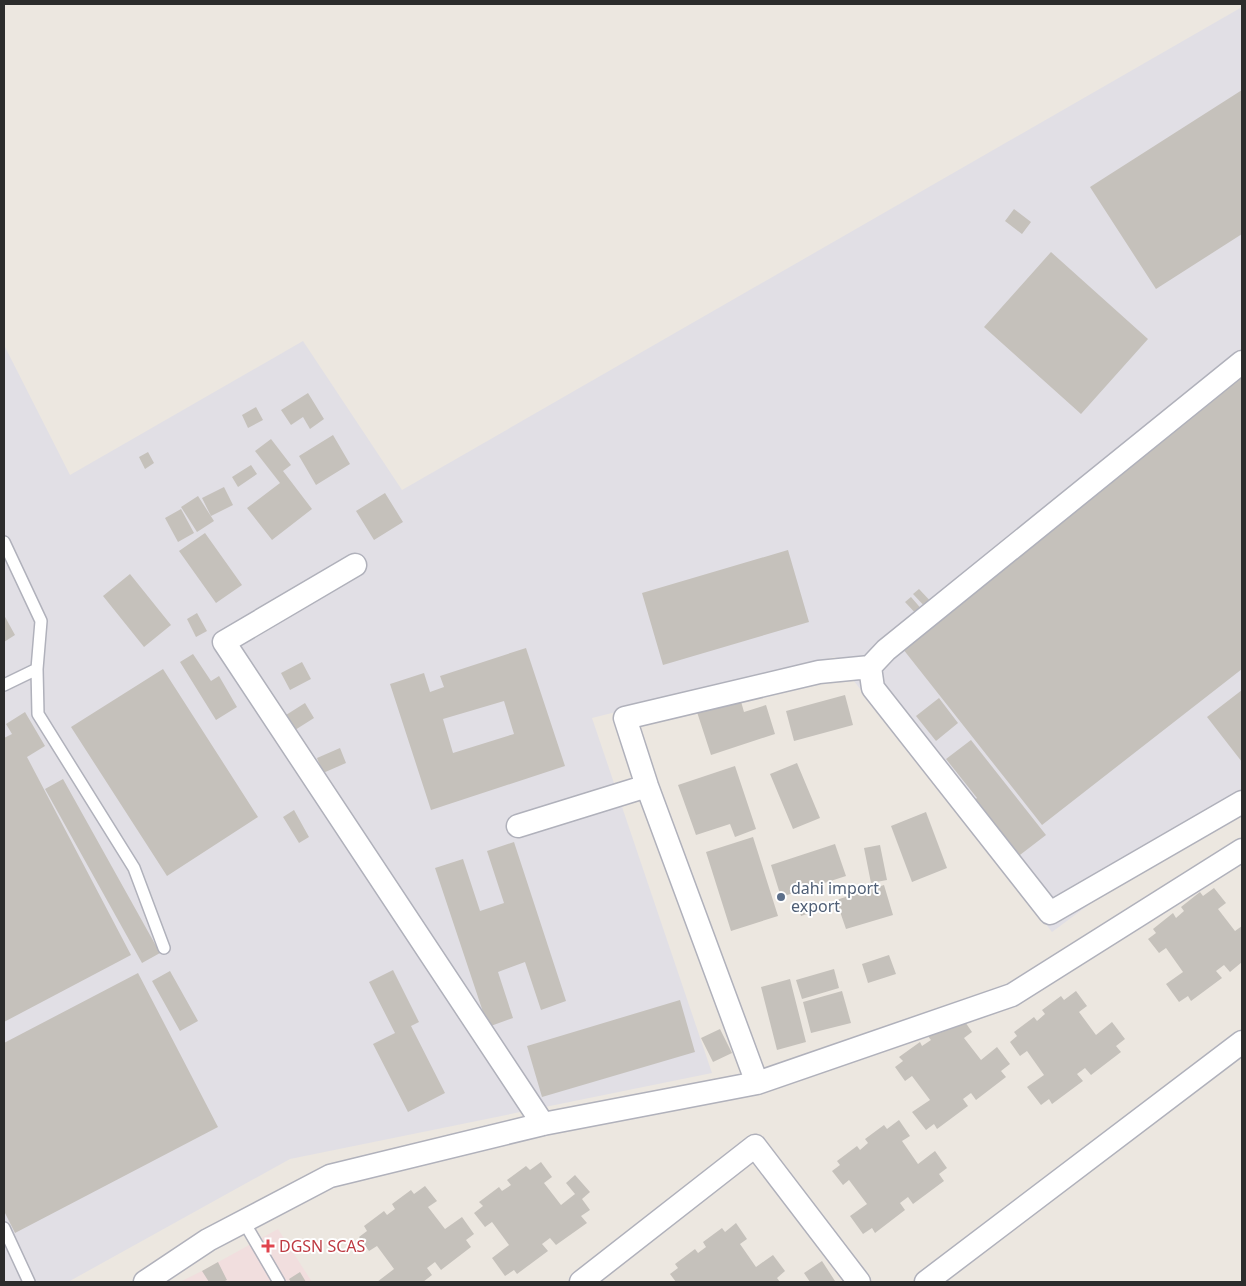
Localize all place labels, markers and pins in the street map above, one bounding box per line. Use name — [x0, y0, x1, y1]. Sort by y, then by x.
place label: dahi import export — [791, 877, 879, 917]
marker: dahi import export — [775, 891, 787, 903]
place label: DGSN SCAS — [279, 1235, 366, 1257]
marker: DGSN SCAS — [261, 1239, 275, 1253]

